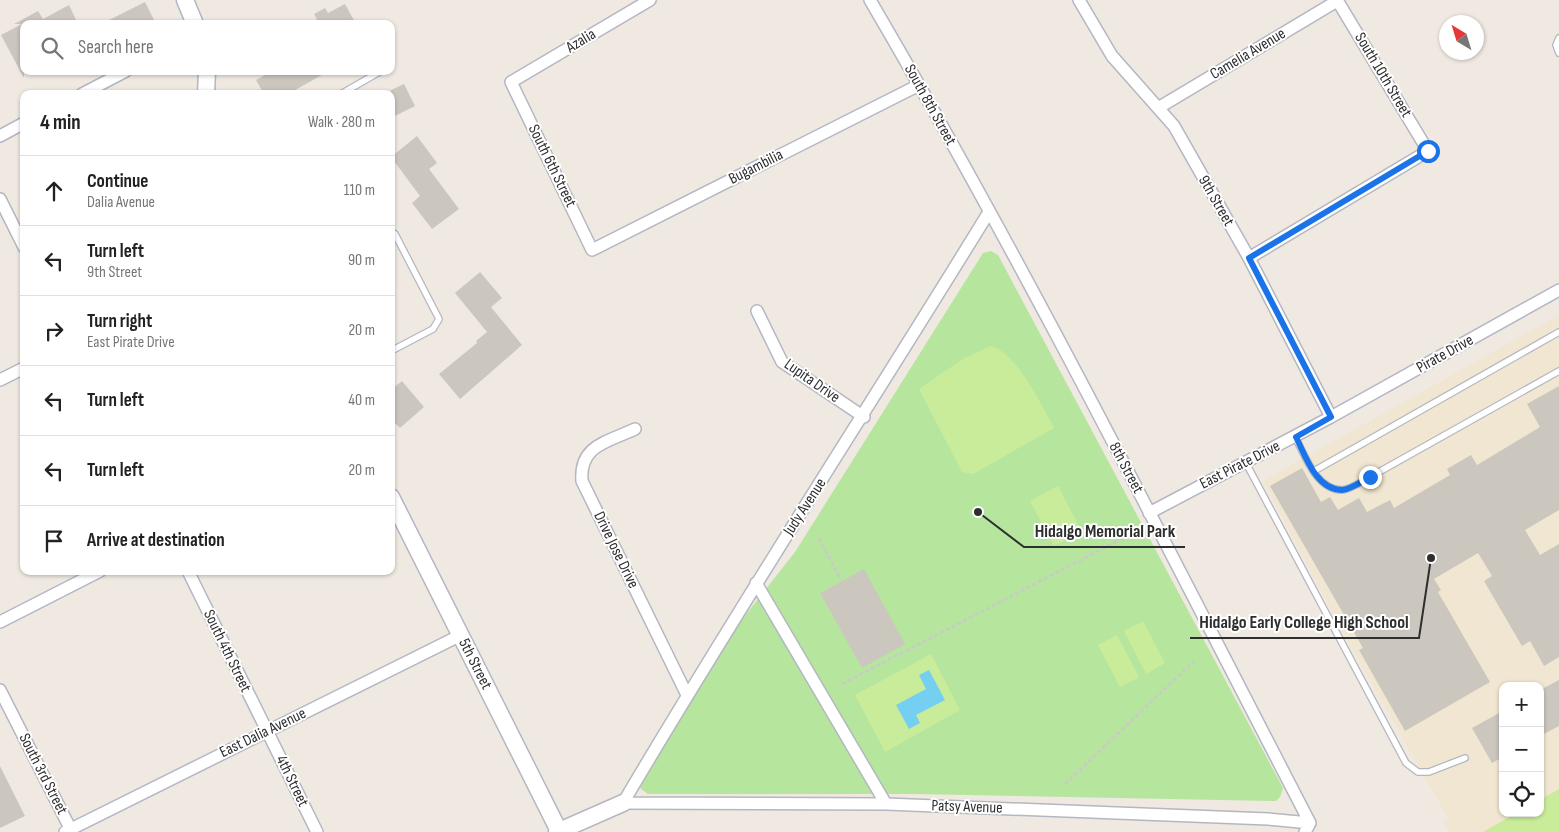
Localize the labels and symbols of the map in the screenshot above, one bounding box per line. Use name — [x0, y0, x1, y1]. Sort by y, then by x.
north arrow — [1439, 15, 1484, 60]
street label: Camelia Avenue — [1207, 24, 1289, 84]
street label: Azalia — [562, 25, 599, 58]
street label: South 10th Street — [1350, 29, 1416, 121]
street label: South 8th Street — [900, 61, 960, 149]
street label: South 6th Street — [524, 122, 580, 210]
route start — [1417, 140, 1440, 163]
street label: Bugambilia — [726, 145, 786, 189]
street label: 9th Street — [1194, 172, 1238, 230]
street label: Pirate Drive — [1413, 331, 1477, 377]
street label: Lupita Drive — [780, 355, 844, 407]
street label: East Pirate Drive — [1197, 437, 1283, 493]
street label: 8th Street — [1105, 439, 1147, 497]
route end — [1359, 466, 1382, 489]
street label: Judy Avenue — [779, 475, 831, 540]
street label: Drive Jose Drive — [589, 509, 643, 591]
callout: Hidalgo Memorial Park — [1024, 514, 1185, 547]
text: Hidalgo Memorial Park — [1035, 521, 1176, 542]
callout: Hidalgo Early College High School — [1190, 605, 1419, 638]
street label: South 4th Street — [199, 607, 255, 695]
text: Hidalgo Early College High School — [1199, 612, 1409, 633]
street label: 5th Street — [454, 635, 496, 693]
street label: East Dalia Avenue — [217, 704, 309, 762]
street label: South 3rd Street — [14, 730, 72, 818]
street label: 4th Street — [271, 752, 313, 810]
street label: Patsy Avenue — [931, 796, 1003, 818]

